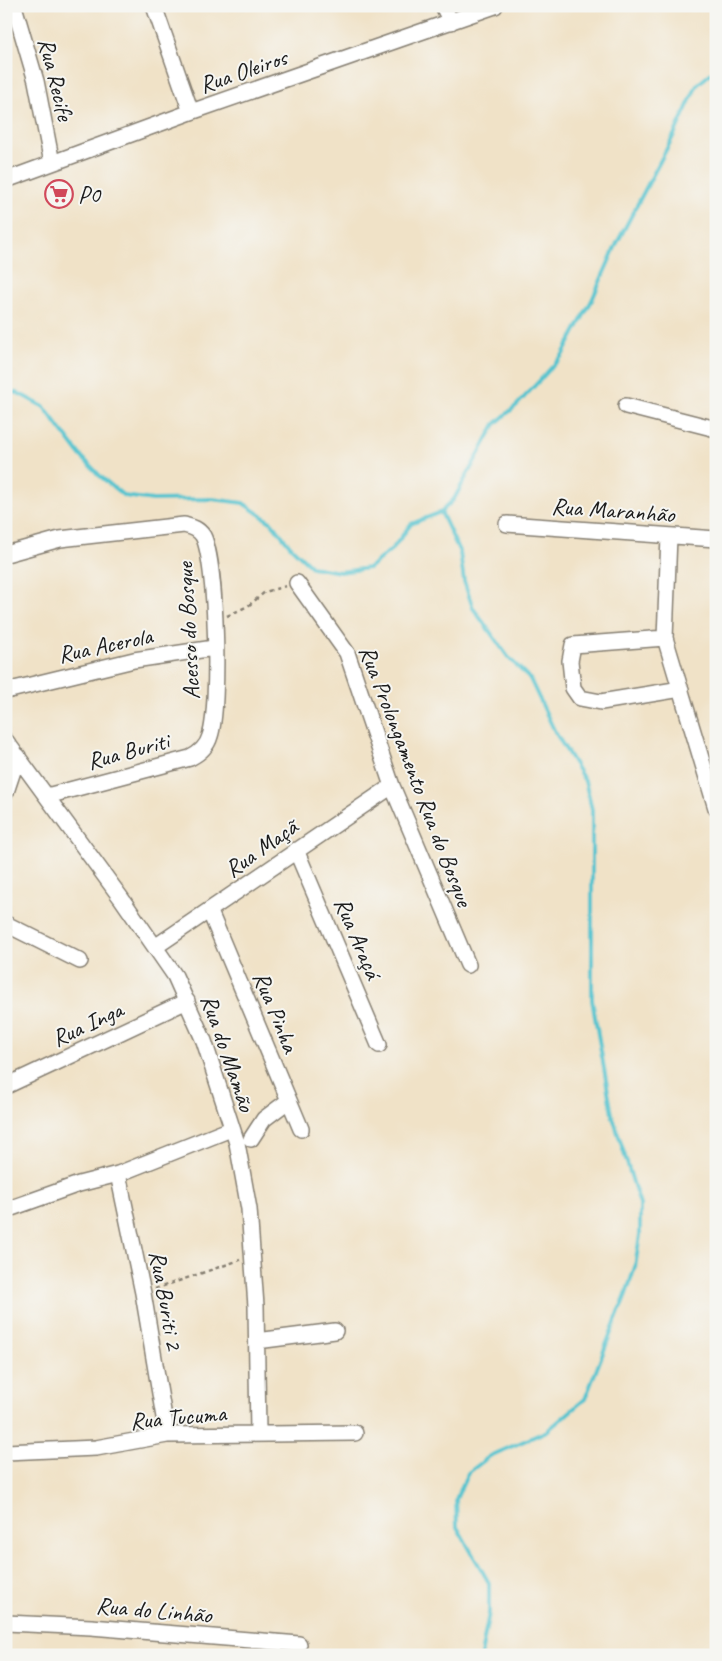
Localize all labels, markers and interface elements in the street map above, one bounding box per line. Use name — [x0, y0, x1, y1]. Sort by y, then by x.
street label: Rua Recife — [31, 35, 81, 126]
street label: Rua Oleiros — [195, 41, 292, 100]
supermarket icon: P0 — [44, 179, 74, 209]
place label: P0 — [78, 179, 102, 209]
street label: Rua Maranhão — [550, 491, 677, 529]
street label: Acesso do Bosque — [169, 559, 207, 700]
street label: Rua Acerola — [55, 620, 156, 670]
street label: Rua Prolongamento Rua do Bosque — [352, 641, 480, 913]
street label: Rua Buriti — [84, 725, 175, 776]
street label: Rua Maçã — [219, 811, 305, 884]
street label: Rua Araçá — [327, 893, 390, 986]
street label: Rua Pinha — [246, 967, 306, 1058]
street label: Rua do Mamão — [194, 991, 262, 1117]
street label: Rua Inga — [47, 994, 129, 1053]
street label: Rua Buriti 2 — [143, 1248, 190, 1354]
street label: Rua Tucuma — [129, 1398, 229, 1436]
street label: Rua do Linhão — [95, 1590, 215, 1630]

